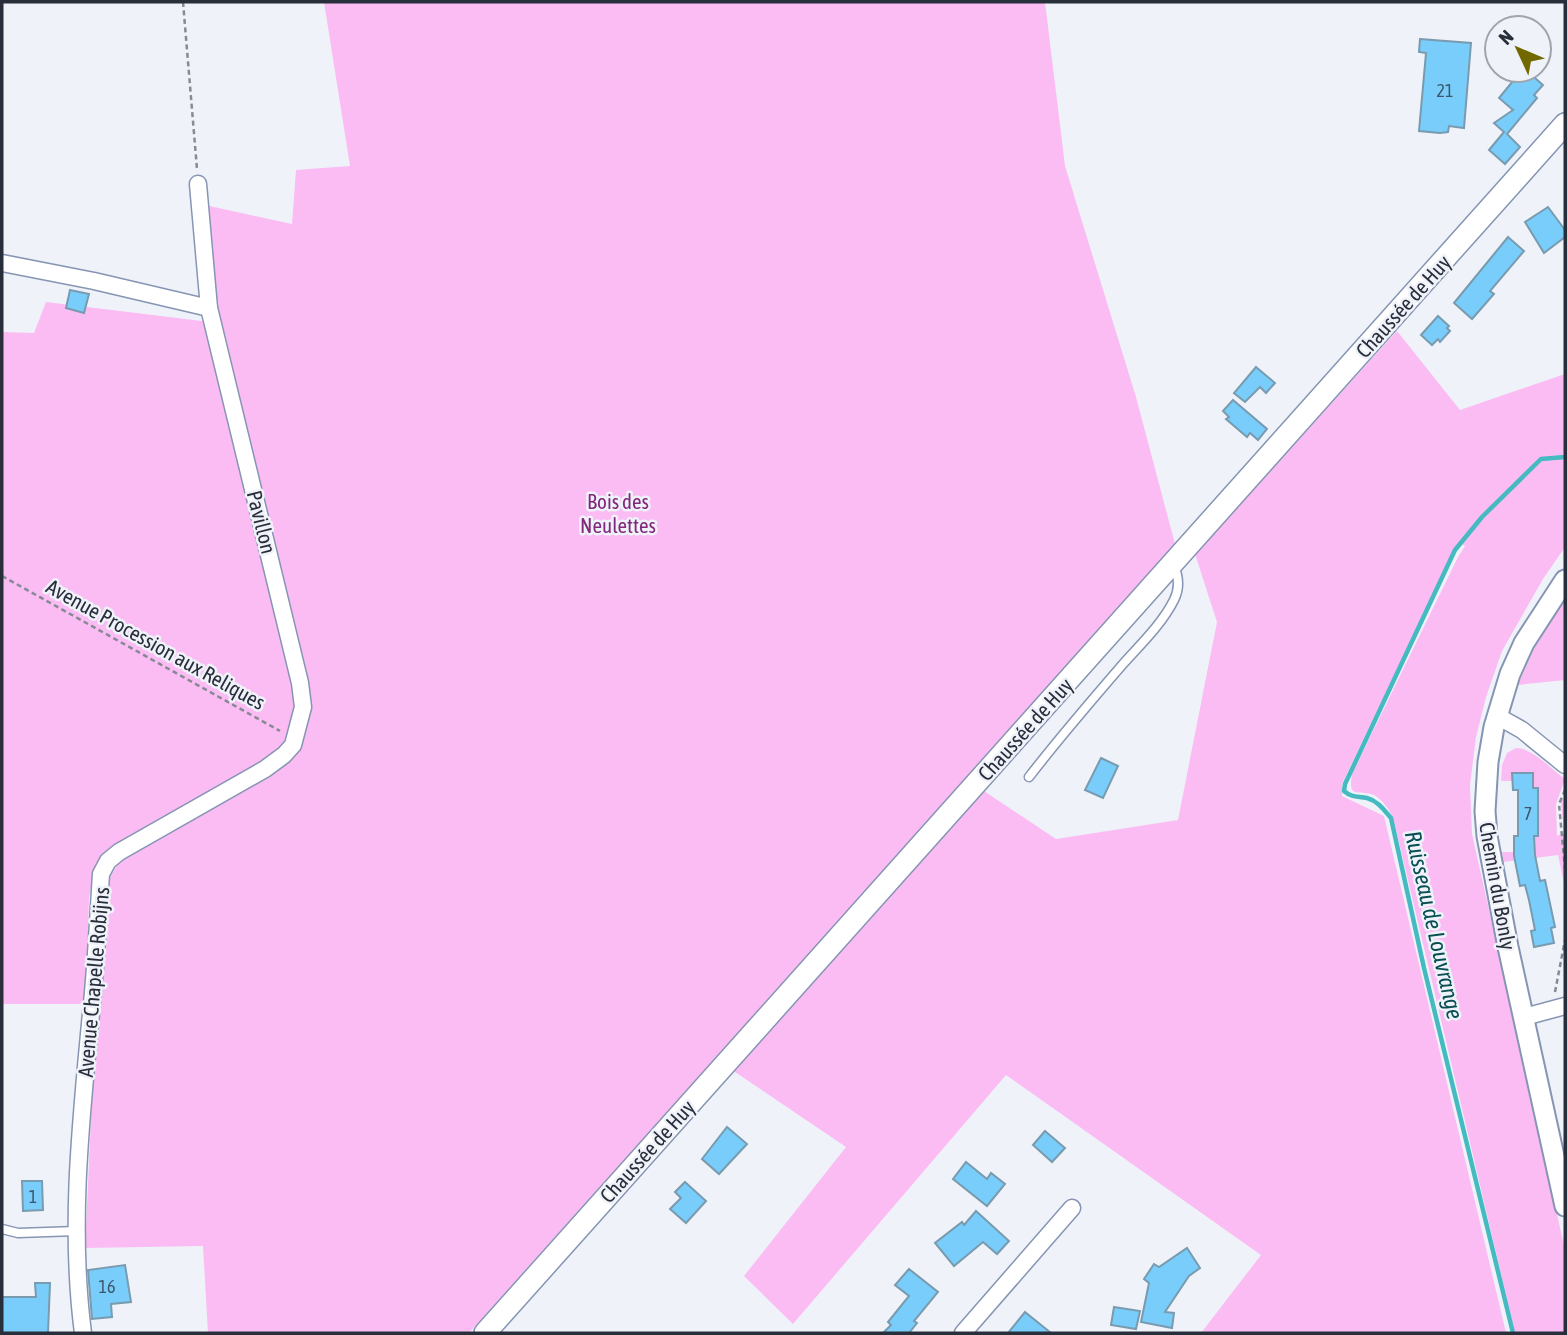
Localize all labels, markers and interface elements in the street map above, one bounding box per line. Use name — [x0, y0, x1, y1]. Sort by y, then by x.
north arrow — [1483, 14, 1553, 84]
text: N — [1494, 26, 1518, 49]
house number: 21 — [1437, 80, 1453, 101]
street label: Chaussée de Huy — [1351, 250, 1455, 362]
street label: Pavillon — [243, 488, 281, 556]
park label: Bois des Neulettes — [580, 489, 656, 537]
street label: Avenue Procession aux Reliques — [43, 574, 269, 714]
street label: Chaussée de Huy — [973, 673, 1077, 785]
house number: 7 — [1524, 803, 1532, 824]
street label: Chemin du Bonly — [1475, 820, 1521, 952]
water label: Ruisseau de Louvrange — [1400, 828, 1468, 1022]
street label: Avenue Chapelle Robijns — [73, 886, 113, 1078]
street label: Chaussée de Huy — [595, 1095, 699, 1207]
house number: 1 — [29, 1186, 37, 1207]
house number: 16 — [99, 1276, 115, 1297]

